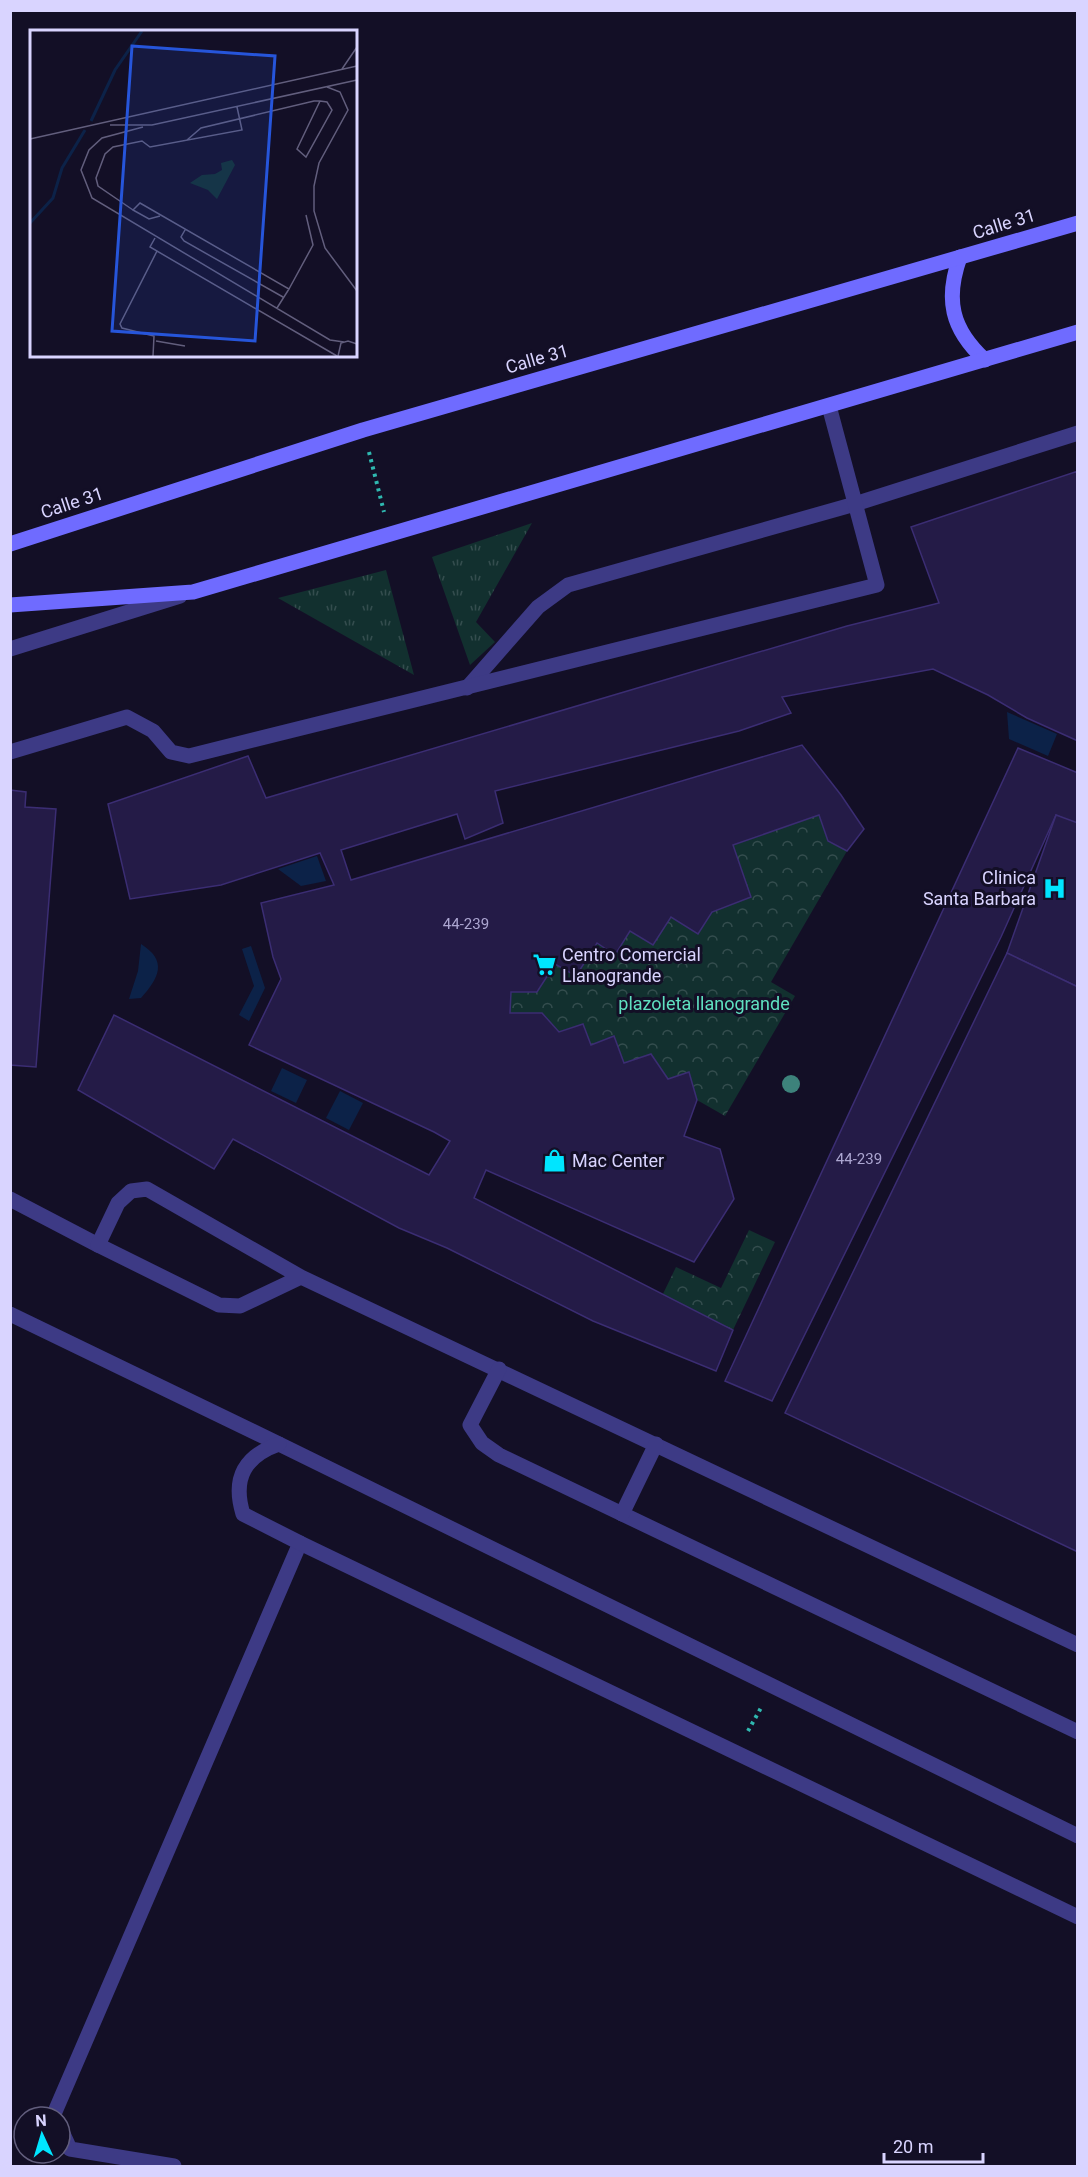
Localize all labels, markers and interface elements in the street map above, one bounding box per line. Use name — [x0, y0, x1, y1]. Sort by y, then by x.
inset map — [30, 30, 357, 357]
street label: Calle 31 — [970, 204, 1038, 243]
street label: Calle 31 — [503, 340, 571, 378]
street label: Calle 31 — [38, 483, 106, 522]
place label: Clinica Santa Barbara — [923, 867, 1036, 909]
hospital icon: Clinica Santa Barbara — [1041, 875, 1067, 901]
house number: 44-239 — [443, 915, 489, 933]
place label: Centro Comercial Llanogrande — [562, 944, 701, 986]
supermarket icon: Centro Comercial Llanogrande — [531, 952, 557, 978]
park label: plazoleta llanogrande — [618, 993, 790, 1014]
shop icon: Mac Center — [541, 1148, 567, 1174]
place label: Mac Center — [572, 1150, 664, 1171]
house number: 44-239 — [836, 1150, 882, 1168]
north arrow — [12, 2105, 72, 2165]
text: N — [35, 2111, 47, 2130]
scale bar — [884, 2126, 983, 2164]
text: 20 m — [893, 2136, 933, 2157]

